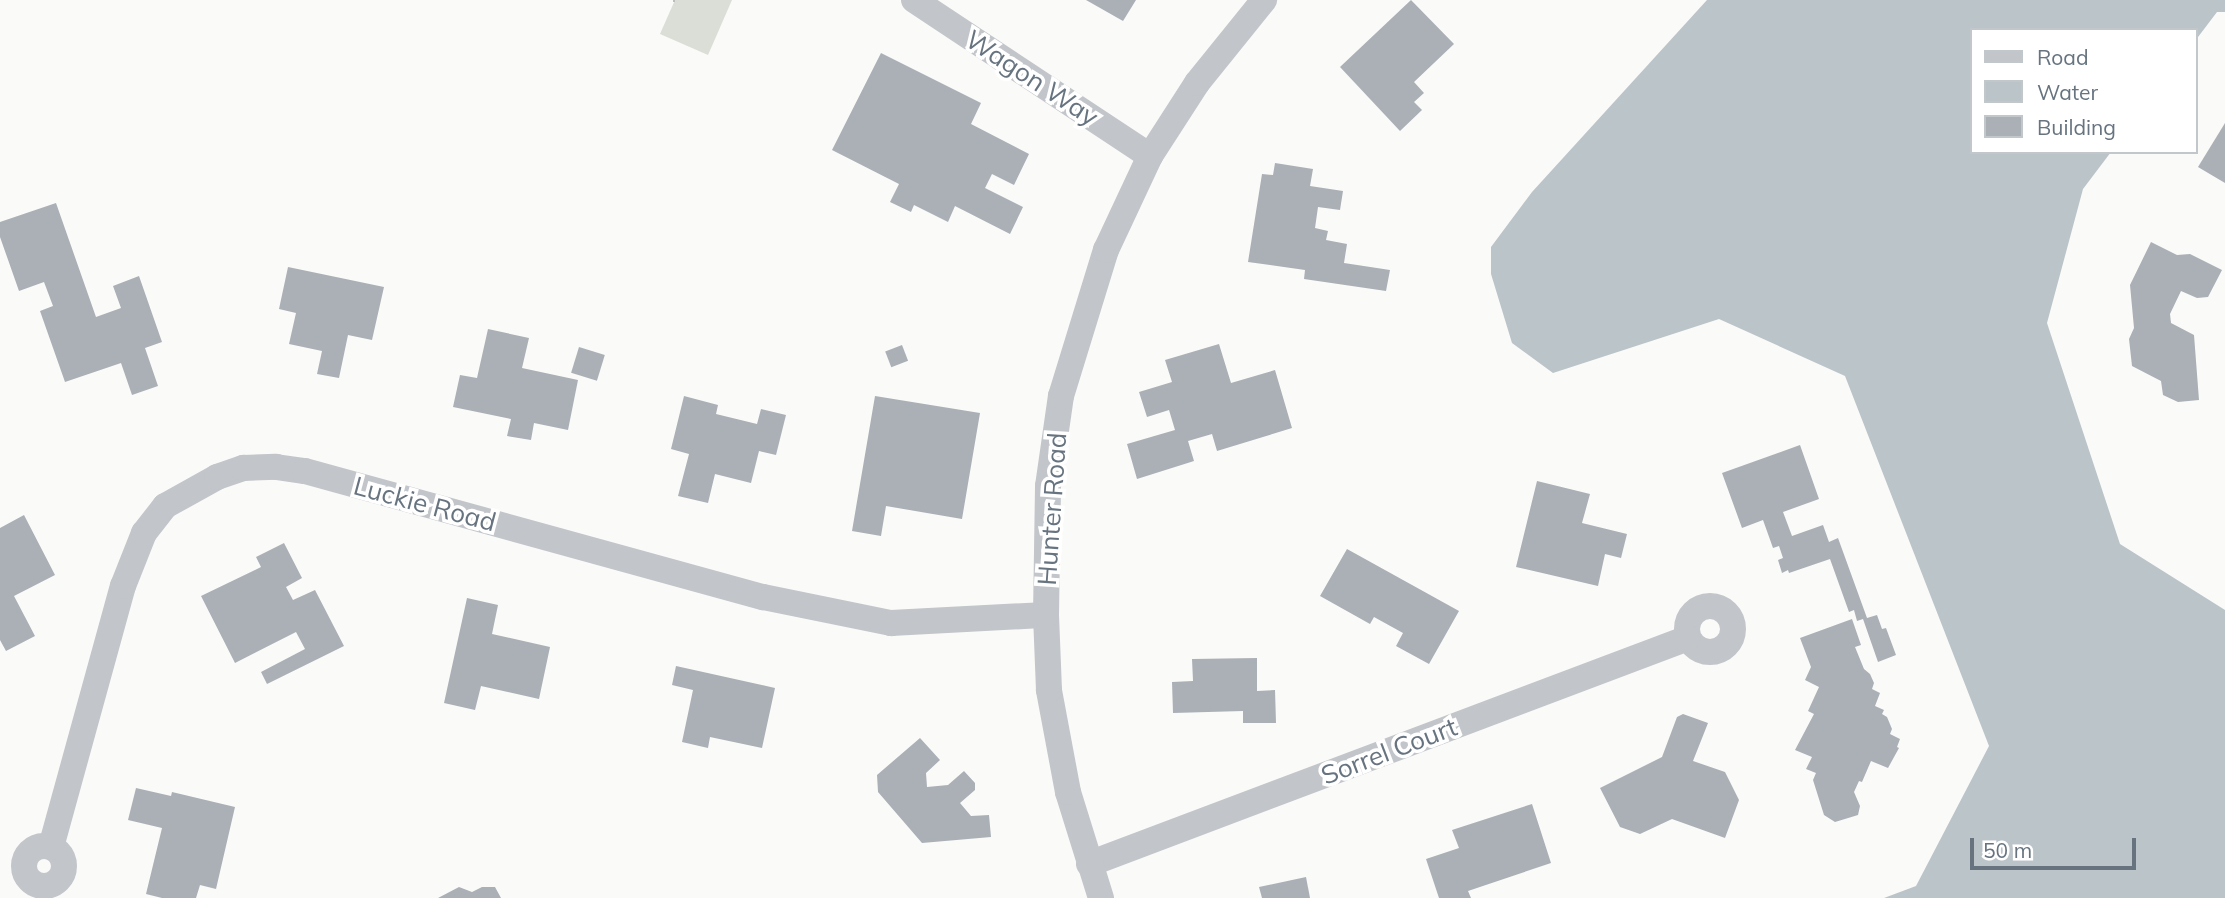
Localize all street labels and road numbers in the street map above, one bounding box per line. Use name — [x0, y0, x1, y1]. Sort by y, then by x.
street label: Wagon Way — [960, 23, 1104, 133]
street label: Hunter Road — [1031, 431, 1073, 587]
street label: Luckie Road — [350, 470, 500, 538]
street label: Sorrel Court — [1317, 711, 1461, 791]

